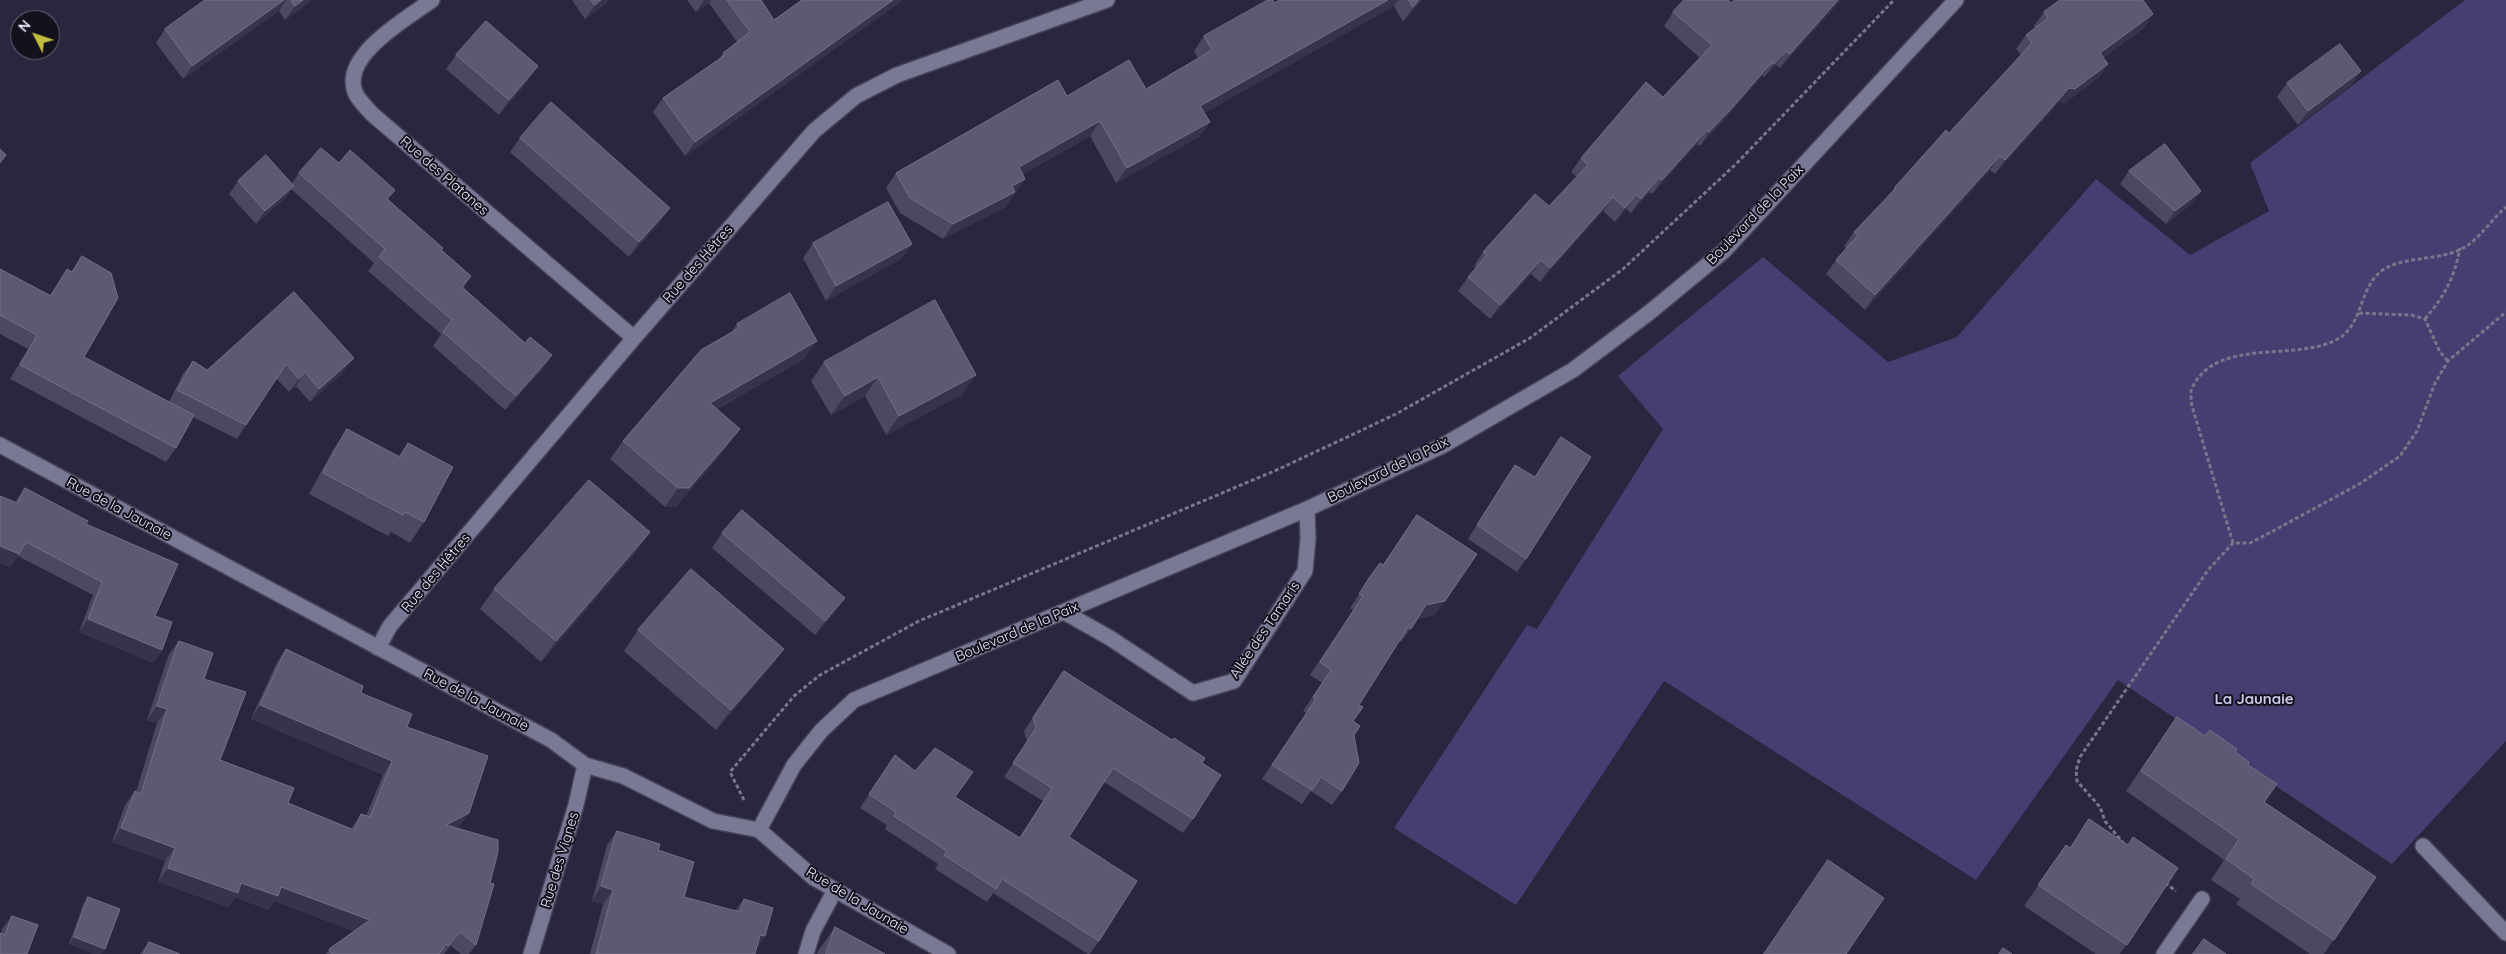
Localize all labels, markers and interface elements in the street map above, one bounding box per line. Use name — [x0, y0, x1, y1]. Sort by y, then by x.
north arrow — [10, 10, 60, 60]
text: N — [14, 16, 35, 36]
street label: Rue des Platanes — [396, 133, 492, 219]
street label: Boulevard de la Paix — [1703, 162, 1807, 268]
street label: Rue des Hêtres — [660, 222, 736, 306]
street label: Boulevard de la Paix — [1325, 434, 1451, 506]
street label: Rue de la Jaunaie — [64, 474, 174, 544]
street label: Rue des Hêtres — [398, 530, 474, 616]
street label: Allée des Tamaris — [1226, 578, 1304, 682]
street label: Boulevard de la Paix — [953, 598, 1081, 666]
street label: Rue de la Jaunaie — [421, 665, 531, 735]
district label: La Jaunaie — [2214, 690, 2294, 708]
street label: Rue des Vignes — [537, 810, 583, 910]
street label: Rue de la Jaunaie — [803, 864, 911, 938]

